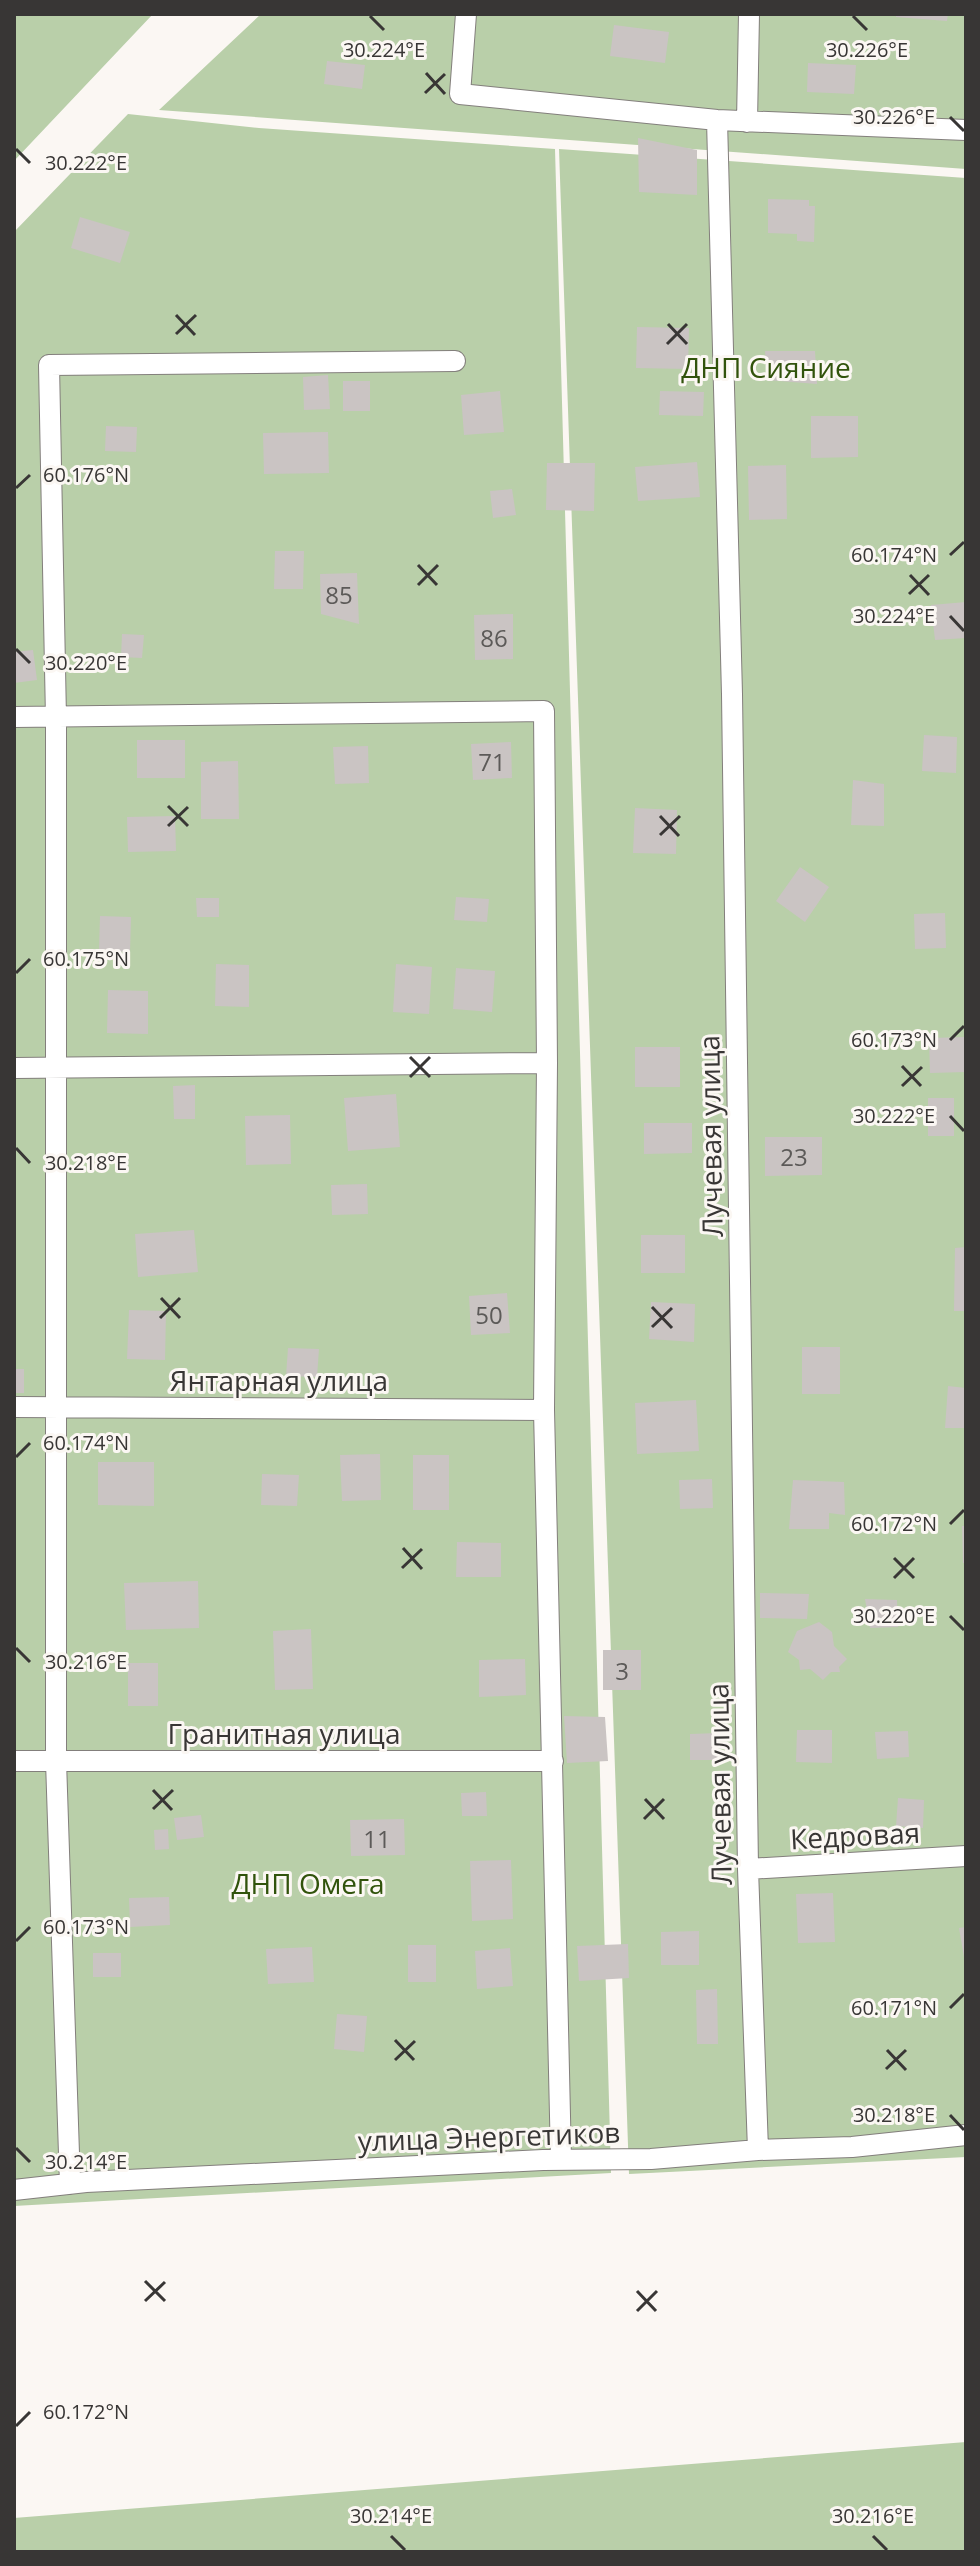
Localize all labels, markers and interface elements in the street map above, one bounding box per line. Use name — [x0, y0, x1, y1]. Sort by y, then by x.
text: 30.224°E — [343, 36, 425, 63]
text: 30.226°E — [826, 36, 908, 63]
text: 30.226°E — [853, 103, 935, 130]
text: 30.222°E — [45, 149, 127, 176]
park label: ДНП Сияние — [681, 348, 851, 386]
text: 60.176°N — [43, 461, 129, 488]
text: 60.174°N — [851, 541, 937, 568]
house number: 85 — [325, 578, 353, 611]
text: 30.224°E — [853, 602, 935, 629]
house number: 86 — [480, 621, 508, 654]
text: 30.220°E — [45, 649, 127, 676]
house number: 71 — [478, 745, 506, 778]
text: 60.175°N — [43, 945, 129, 972]
text: 60.173°N — [851, 1026, 937, 1053]
street label: Лучевая улица — [689, 1035, 731, 1237]
text: 30.222°E — [853, 1102, 935, 1129]
house number: 23 — [780, 1140, 808, 1173]
text: 30.218°E — [45, 1149, 127, 1176]
house number: 50 — [475, 1298, 503, 1331]
street label: Янтарная улица — [170, 1361, 388, 1399]
text: 60.174°N — [43, 1429, 129, 1456]
text: 60.172°N — [851, 1510, 937, 1537]
text: 30.220°E — [853, 1602, 935, 1629]
text: 30.216°E — [45, 1648, 127, 1675]
house number: 3 — [615, 1654, 629, 1687]
street label: Лучевая улица — [698, 1683, 740, 1885]
street label: Гранитная улица — [168, 1714, 400, 1752]
street label: Кедровая — [789, 1813, 921, 1857]
house number: 11 — [363, 1822, 391, 1855]
park label: ДНП Омега — [231, 1864, 385, 1902]
text: 60.173°N — [43, 1913, 129, 1940]
text: 60.171°N — [851, 1994, 937, 2021]
text: 30.218°E — [853, 2101, 935, 2128]
street label: улица Энергетиков — [357, 2112, 621, 2160]
text: 30.214°E — [45, 2148, 127, 2175]
text: 60.172°N — [43, 2398, 129, 2425]
text: 30.214°E — [350, 2502, 432, 2529]
text: 30.216°E — [832, 2502, 914, 2529]

